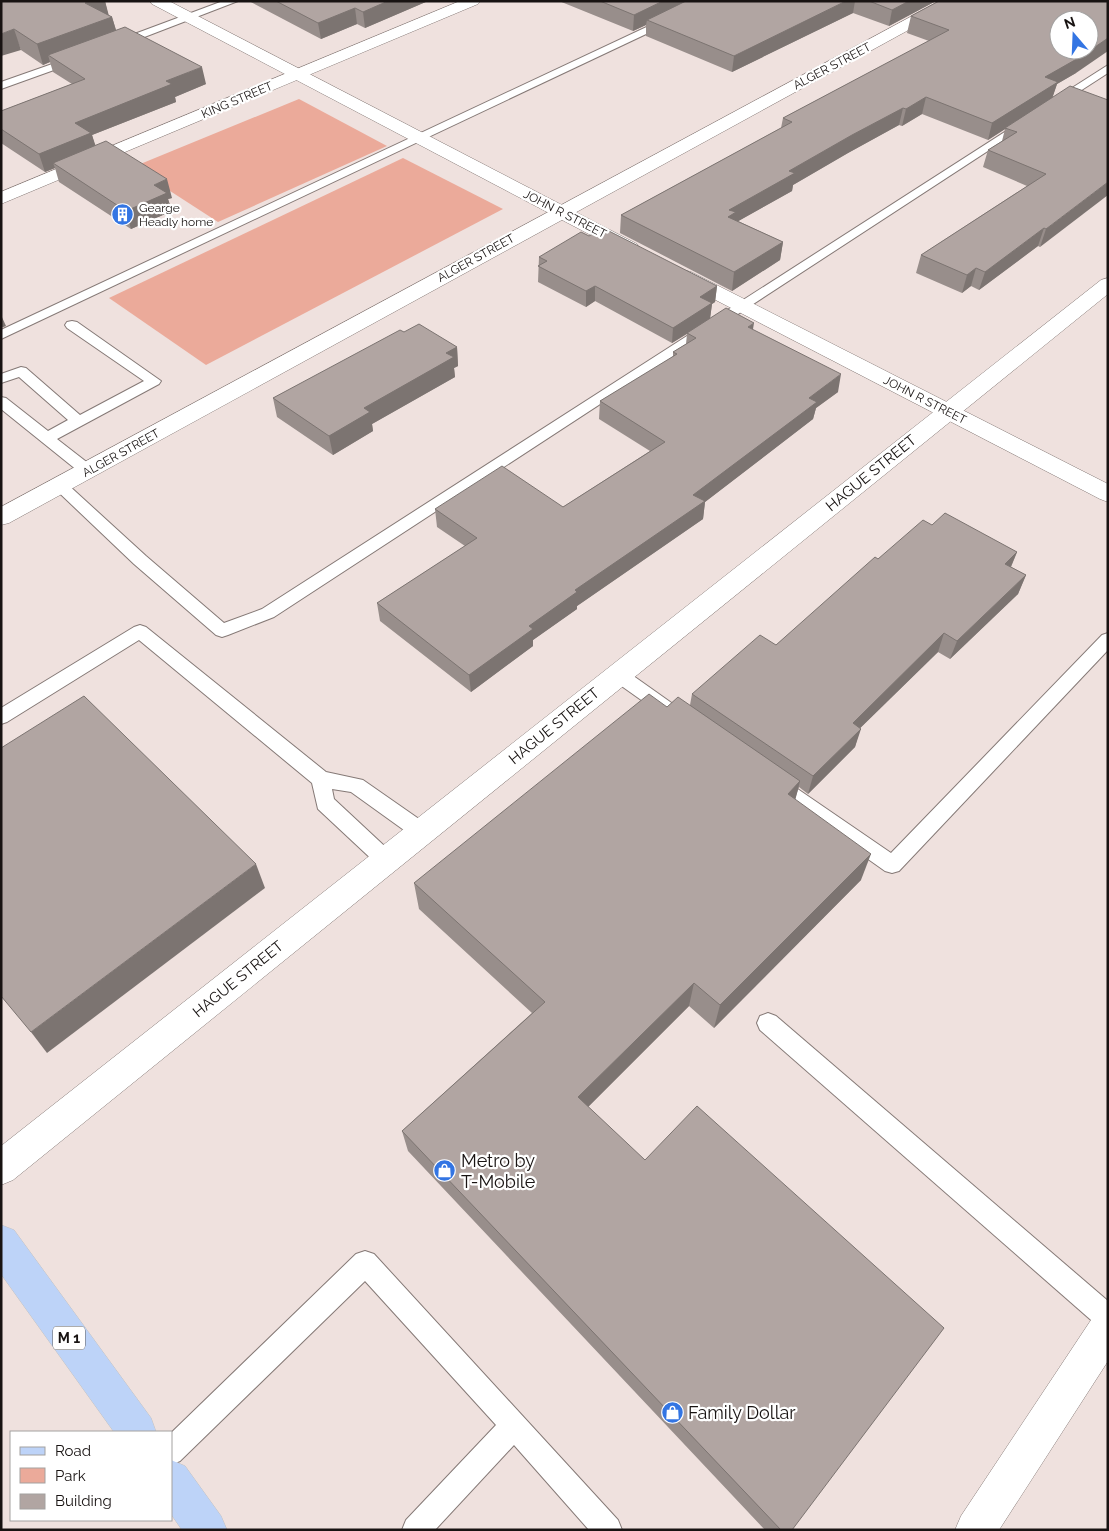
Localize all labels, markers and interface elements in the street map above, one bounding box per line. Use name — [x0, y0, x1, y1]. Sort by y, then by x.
north arrow — [1049, 10, 1099, 60]
text: N — [1062, 13, 1077, 32]
street label: ALGER STREET — [791, 39, 874, 92]
street label: KING STREET — [199, 78, 275, 121]
street label: JOHN R STREET — [521, 187, 609, 241]
place label: Gearge Headly home — [139, 201, 213, 229]
building icon: Gearge Headly home — [111, 203, 135, 227]
street label: ALGER STREET — [435, 231, 518, 285]
street label: JOHN R STREET — [881, 373, 969, 427]
street label: ALGER STREET — [80, 426, 163, 480]
street label: HAGUE STREET — [822, 431, 920, 515]
street label: HAGUE STREET — [505, 684, 603, 768]
street label: HAGUE STREET — [189, 937, 287, 1021]
place label: Metro by T-Mobile — [461, 1150, 536, 1192]
shop icon: Metro by T-Mobile — [433, 1159, 457, 1183]
road number: M 1 — [53, 1326, 85, 1350]
shop icon: Family Dollar — [660, 1401, 684, 1425]
place label: Family Dollar — [688, 1402, 796, 1423]
legend — [10, 1431, 172, 1521]
text: Road — [55, 1442, 91, 1460]
text: Park — [55, 1467, 86, 1485]
text: Building — [55, 1492, 112, 1510]

